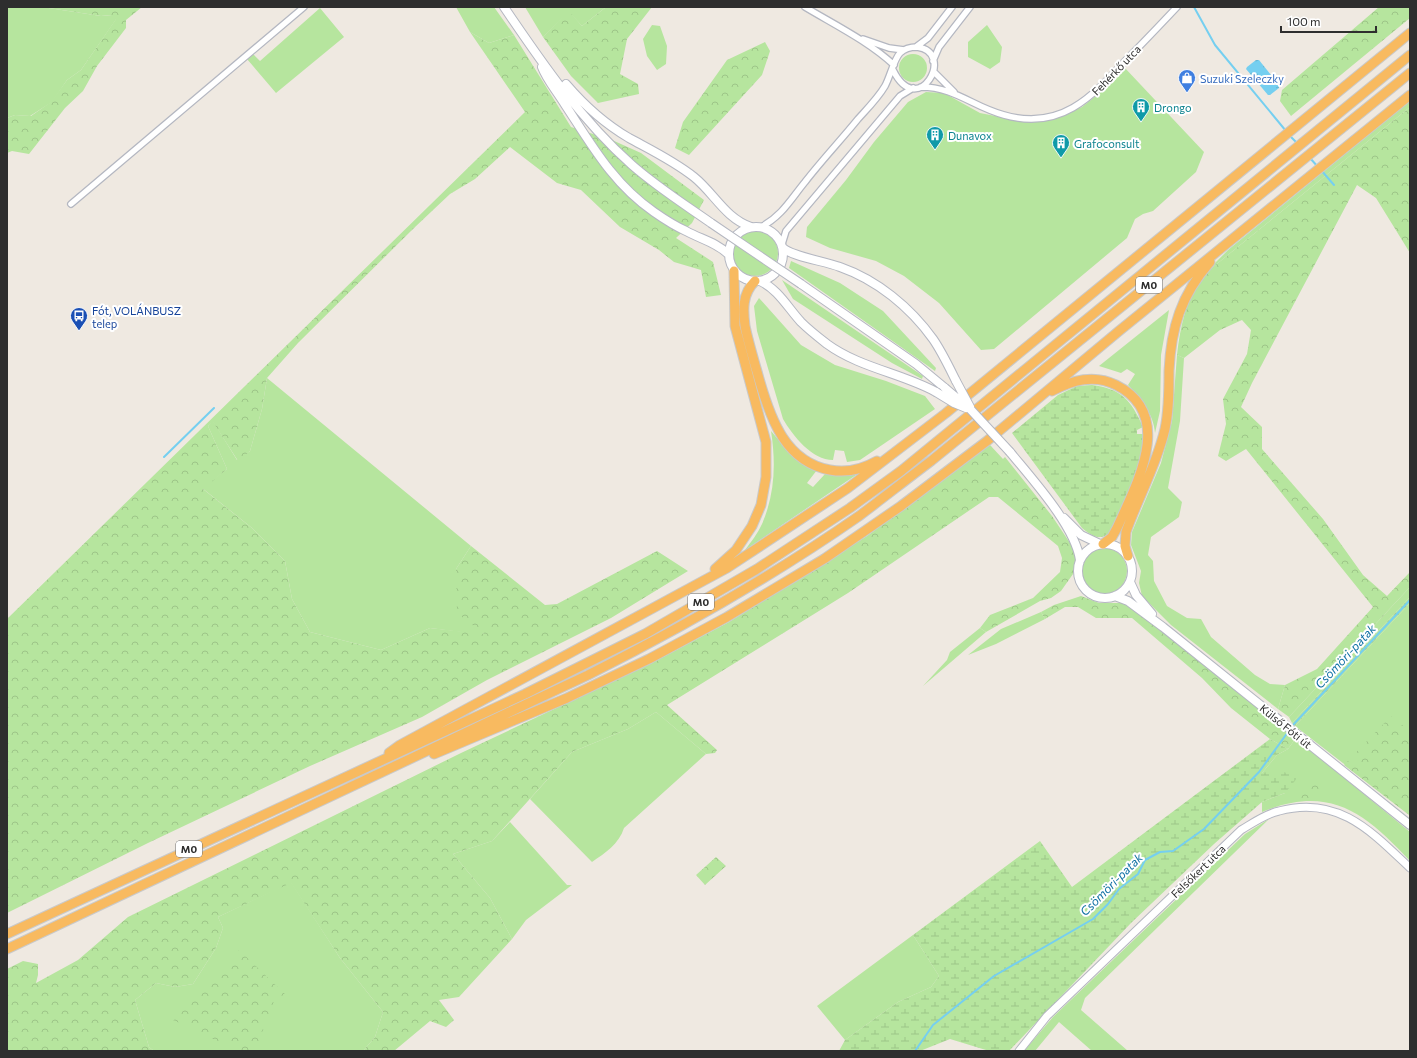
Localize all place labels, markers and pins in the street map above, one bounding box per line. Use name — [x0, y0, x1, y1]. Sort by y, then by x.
shop icon: Suzuki Szeleczky — [1177, 68, 1197, 93]
place label: Suzuki Szeleczky — [1200, 72, 1284, 85]
building icon: Drongo — [1131, 97, 1151, 122]
place label: Drongo — [1154, 101, 1192, 114]
building icon: Dunavox — [925, 125, 945, 150]
place label: Dunavox — [948, 129, 992, 142]
building icon: Grafoconsult — [1051, 133, 1071, 158]
place label: Grafoconsult — [1074, 137, 1140, 150]
place label: Fót, VOLÁNBUSZ telep — [92, 303, 181, 330]
bus stop icon: Fót, VOLÁNBUSZ telep — [69, 306, 89, 331]

